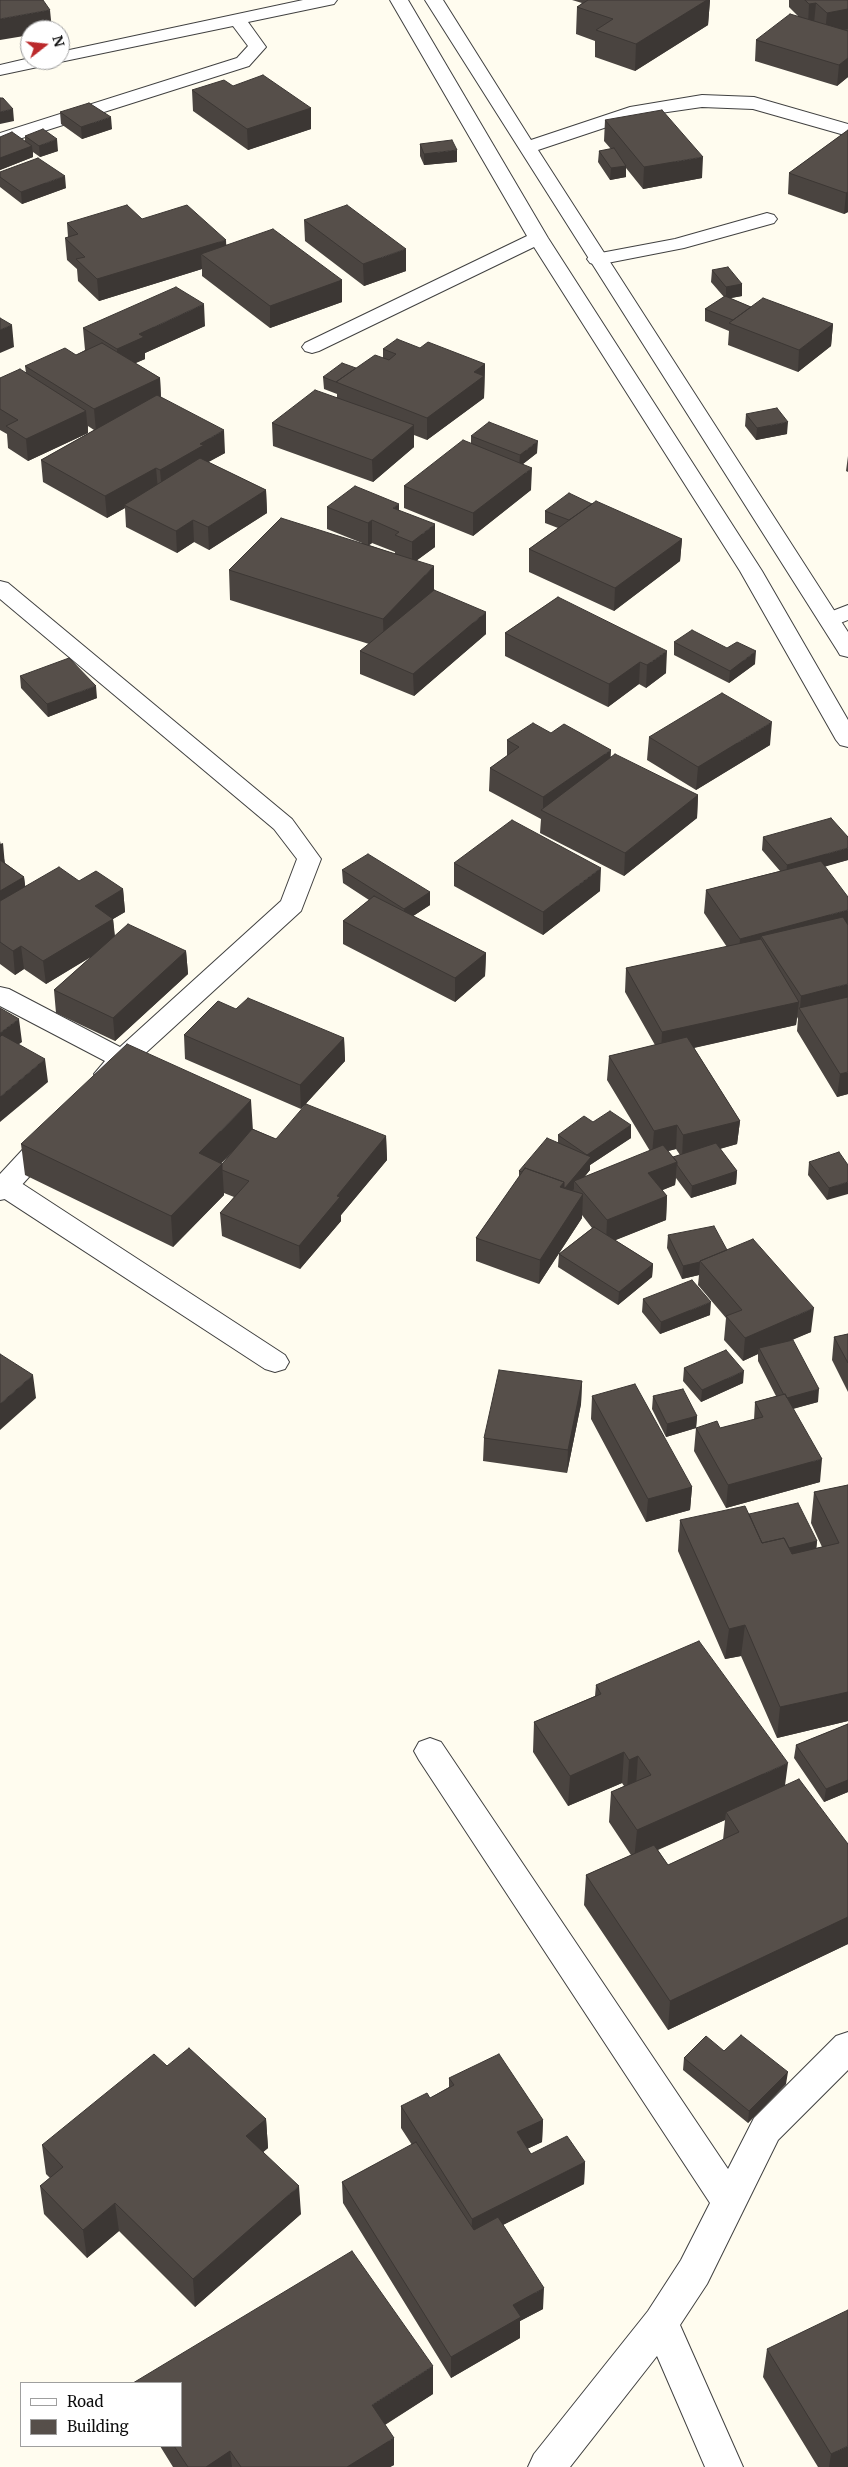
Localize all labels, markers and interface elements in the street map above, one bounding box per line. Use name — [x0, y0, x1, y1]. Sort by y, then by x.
north arrow — [20, 20, 70, 70]
text: N — [48, 33, 69, 49]
legend — [20, 2382, 182, 2447]
text: Road — [67, 2392, 103, 2411]
text: Building — [67, 2417, 129, 2436]

